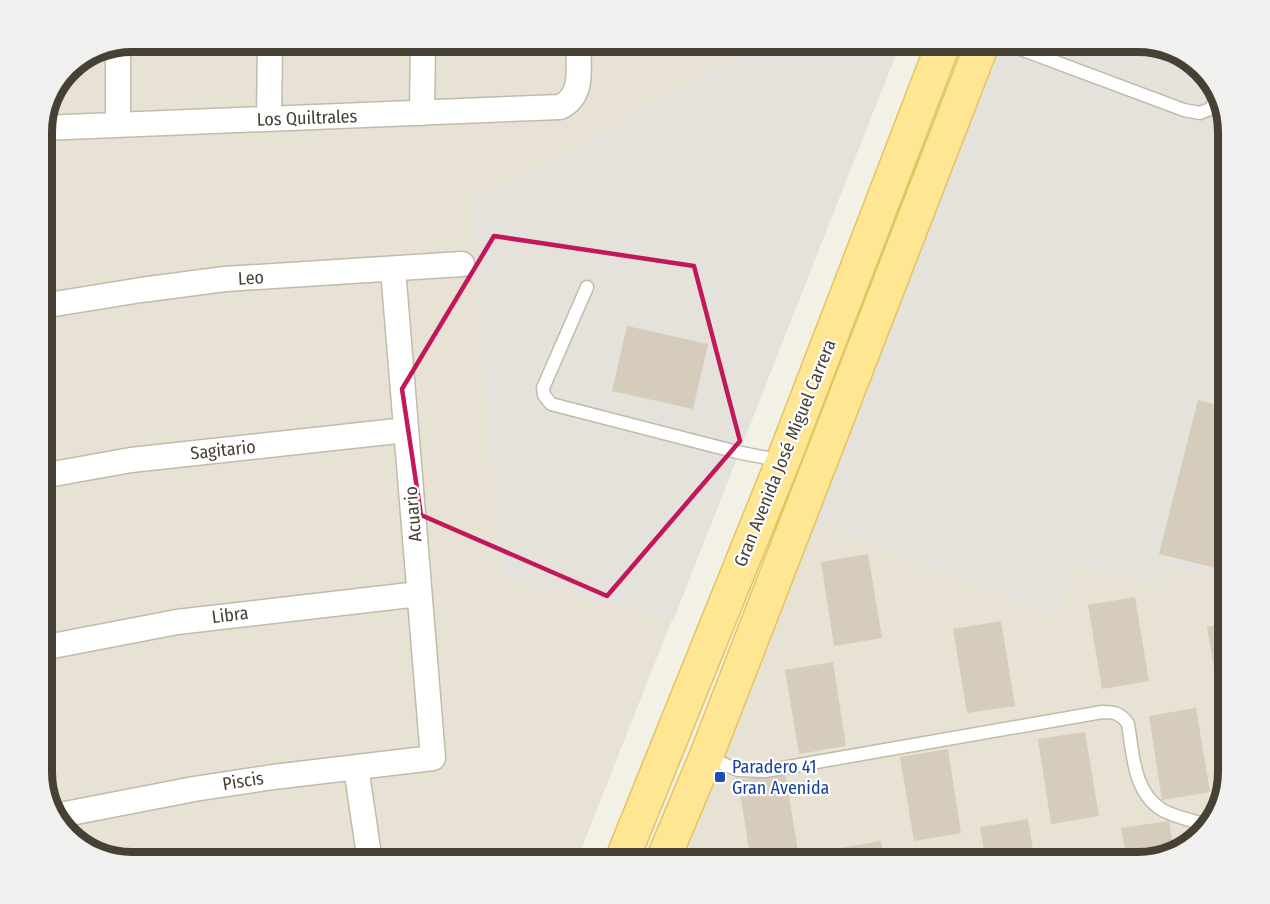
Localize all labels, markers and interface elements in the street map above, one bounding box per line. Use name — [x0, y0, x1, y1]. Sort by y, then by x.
street label: Los Quiltrales — [256, 105, 358, 131]
street label: Leo — [237, 266, 265, 290]
street label: Gran Avenida José Miguel Carrera — [729, 336, 841, 570]
street label: Sagitario — [189, 436, 257, 464]
street label: Acuario — [400, 485, 426, 543]
street label: Libra — [210, 602, 250, 628]
place label: Paradero 41 Gran Avenida — [732, 756, 830, 799]
street label: Piscis — [221, 767, 266, 795]
marker: Paradero 41 Gran Avenida — [713, 770, 727, 784]

